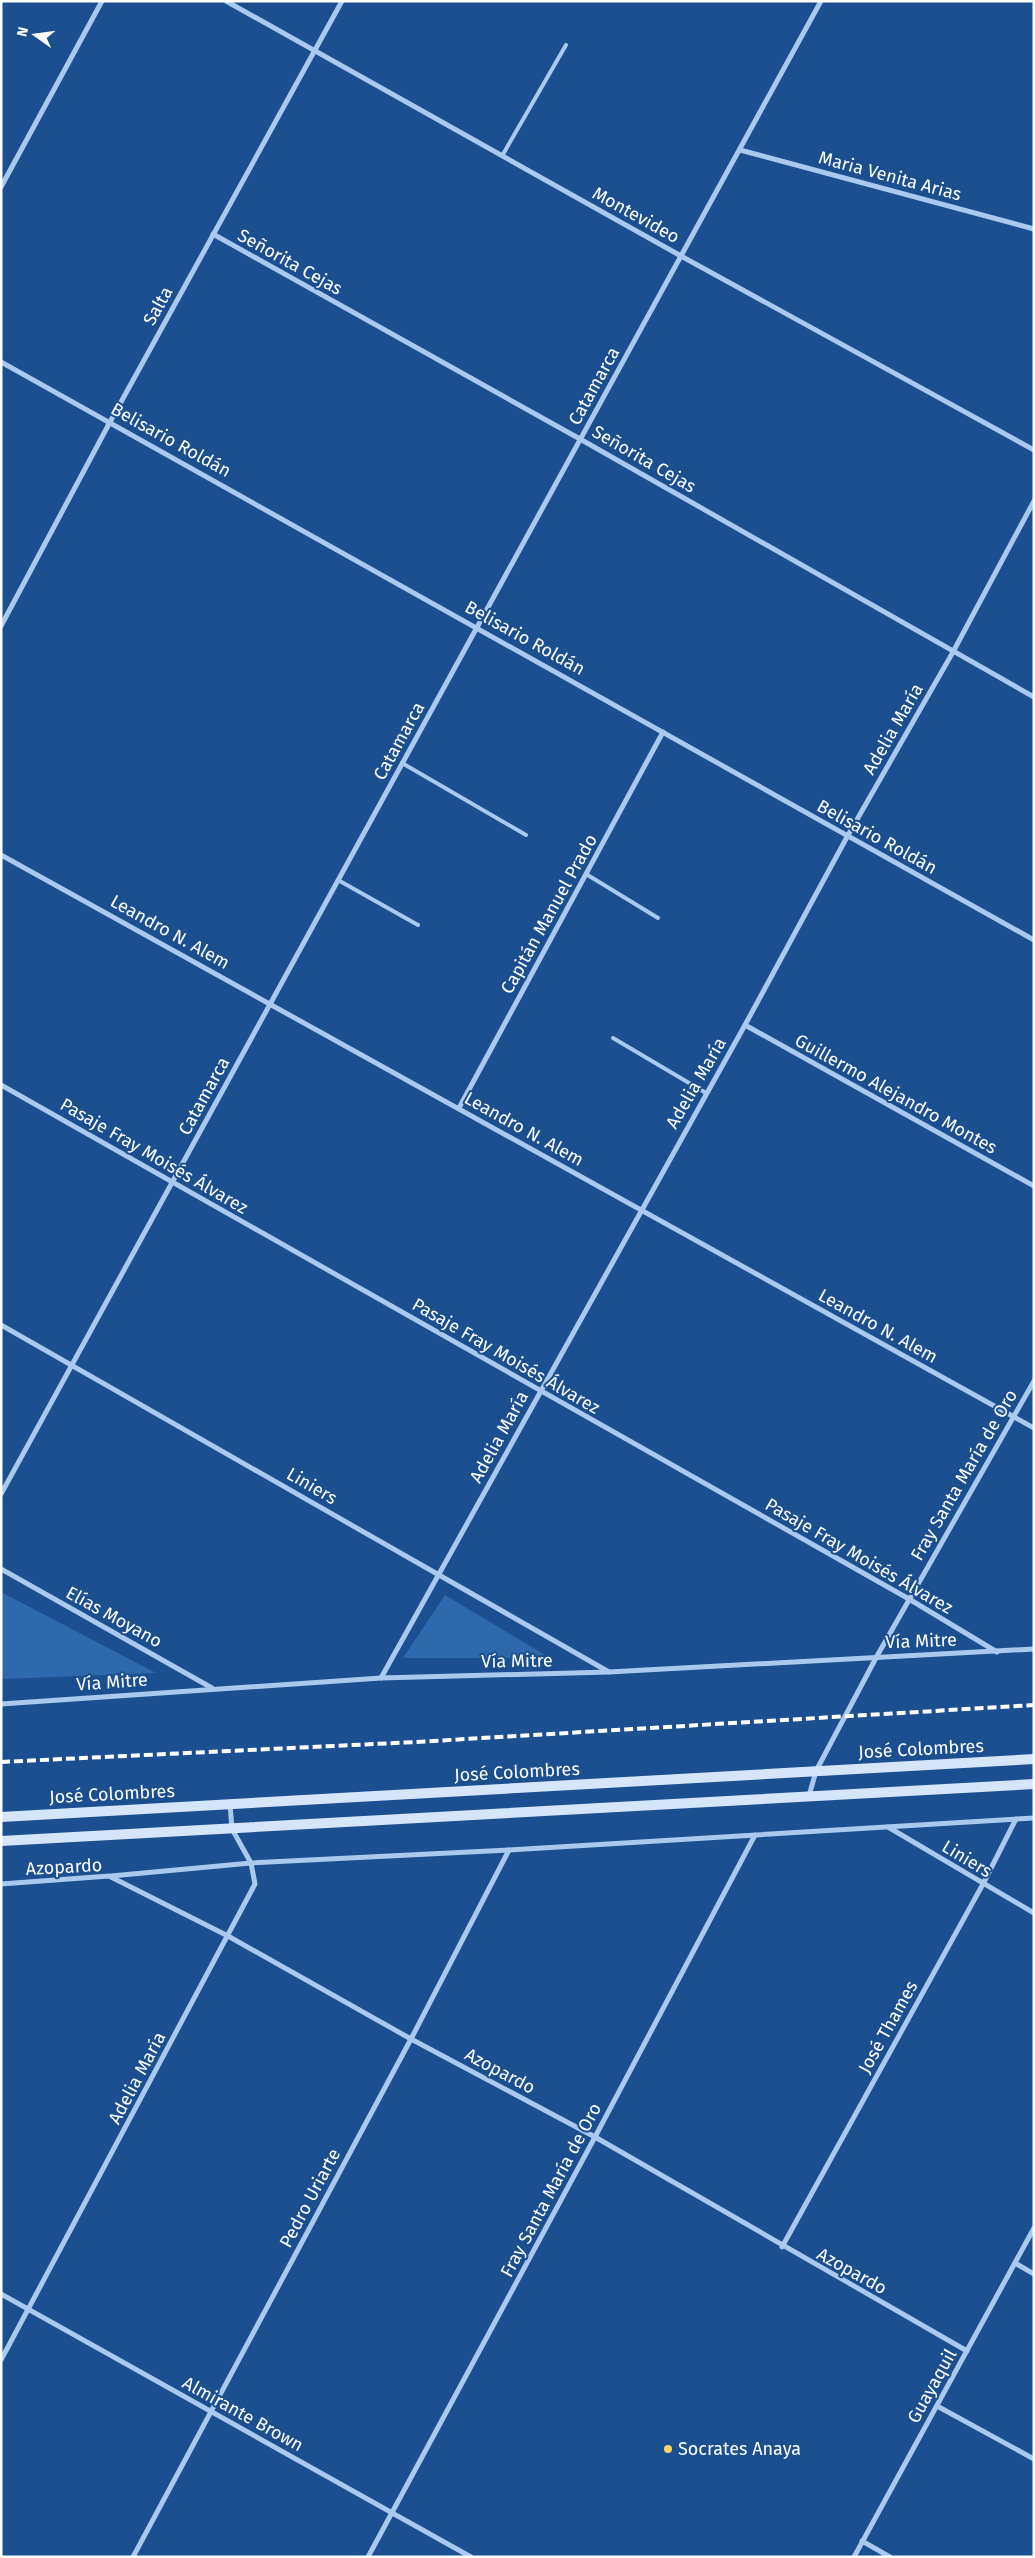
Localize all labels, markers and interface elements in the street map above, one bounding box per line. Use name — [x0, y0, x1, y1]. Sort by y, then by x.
north arrow — [10, 10, 60, 60]
text: N — [13, 25, 32, 39]
street label: Maria Venita Arias — [816, 146, 964, 206]
street label: Montevideo — [589, 182, 683, 248]
street label: Señorita Cejas — [234, 224, 346, 300]
street label: Salta — [138, 283, 178, 329]
street label: Catamarca — [564, 343, 624, 429]
street label: Belisario Roldán — [107, 398, 235, 482]
street label: Señorita Cejas — [588, 420, 700, 498]
street label: Belisario Roldán — [461, 596, 589, 680]
street label: Adelia María — [858, 680, 928, 778]
street label: Catamarca — [369, 698, 429, 784]
street label: Belisario Roldán — [813, 795, 941, 879]
street label: Capitán Manuel Prado — [496, 830, 602, 998]
street label: Leandro N. Alem — [106, 890, 234, 974]
street label: Guillermo Alejandro Montes — [791, 1029, 1001, 1159]
street label: Adelia María — [661, 1034, 731, 1132]
street label: Catamarca — [174, 1053, 234, 1139]
street label: Leandro N. Alem — [460, 1087, 588, 1171]
street label: Pasaje Fray Moisés Álvarez — [56, 1092, 252, 1219]
street label: Leandro N. Alem — [814, 1284, 942, 1368]
street label: Pasaje Fray Moisés Álvarez — [408, 1292, 604, 1419]
street label: Fray Santa María de Oro — [906, 1386, 1022, 1564]
street label: Adelia María — [465, 1387, 533, 1487]
street label: Liniers — [283, 1463, 341, 1509]
street label: Pasaje Fray Moisés Álvarez — [761, 1492, 957, 1619]
street label: Elías Moyano — [62, 1582, 166, 1652]
street label: Vía Mitre — [885, 1629, 957, 1653]
street label: Vía Mitre — [481, 1649, 553, 1673]
street label: Vía Mitre — [76, 1669, 148, 1695]
street label: José Colombres — [858, 1735, 984, 1763]
street label: José Colombres — [454, 1758, 580, 1786]
street label: José Colombres — [49, 1780, 175, 1808]
street label: Liniers — [938, 1836, 996, 1882]
street label: Azopardo — [25, 1854, 103, 1880]
street label: José Thames — [854, 1977, 922, 2077]
street label: Adelia María — [103, 2028, 171, 2128]
street label: Azopardo — [461, 2043, 539, 2099]
street label: Fray Santa María de Oro — [496, 2099, 606, 2281]
street label: Pedro Uriarte — [275, 2145, 345, 2251]
street label: Azopardo — [813, 2243, 891, 2299]
street label: Guayaquil — [903, 2345, 961, 2427]
street label: Almirante Brown — [179, 2372, 307, 2456]
place label: Socrates Anaya — [678, 2438, 801, 2460]
marker: Socrates Anaya — [662, 2443, 674, 2455]

